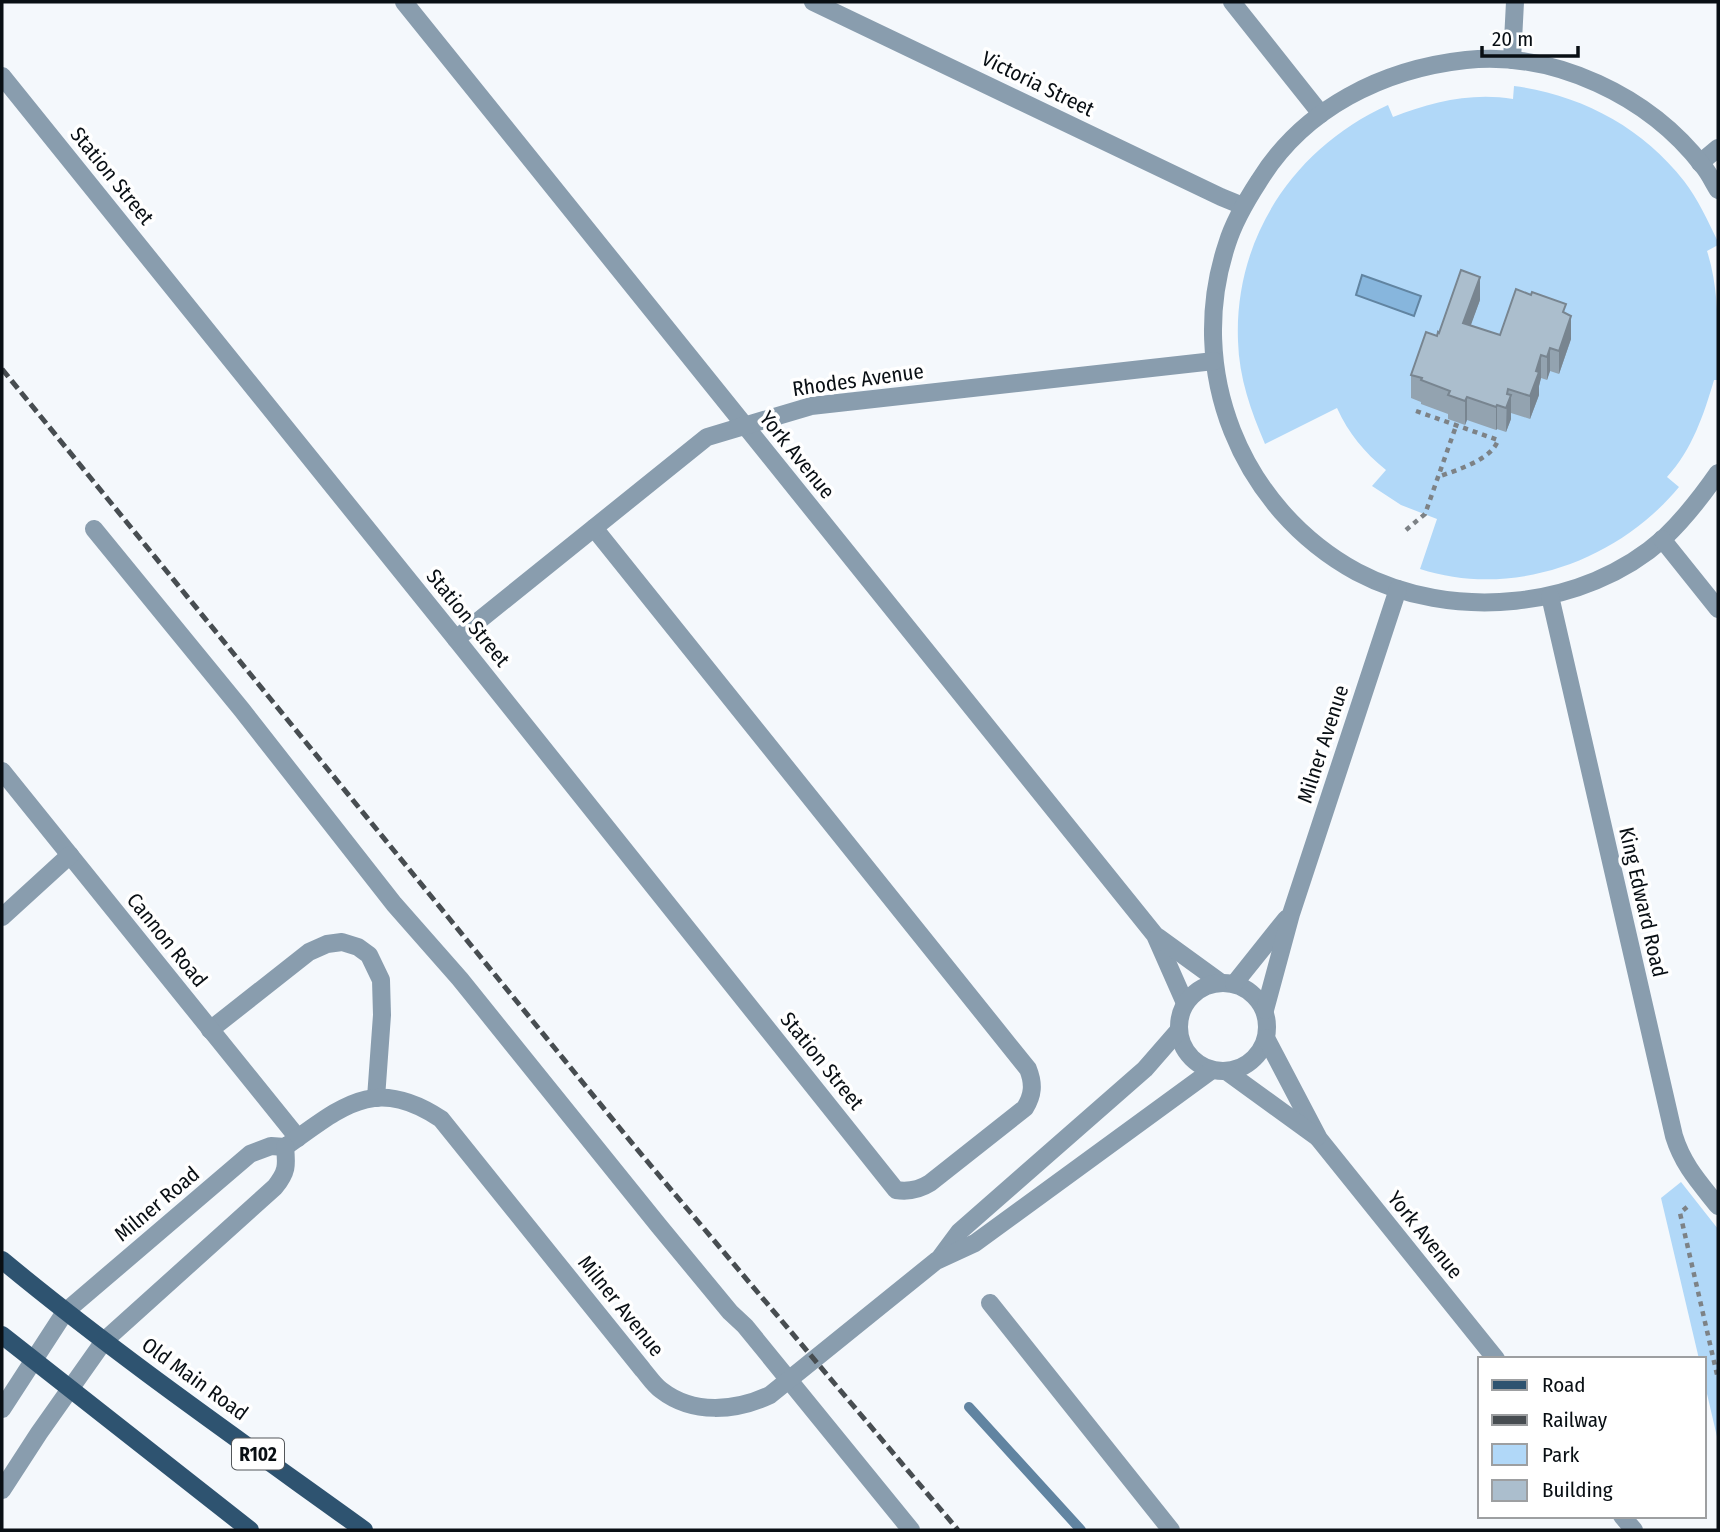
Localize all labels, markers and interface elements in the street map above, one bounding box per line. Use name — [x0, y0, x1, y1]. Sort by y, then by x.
scale bar — [1482, 14, 1578, 58]
text: 20 m — [1492, 26, 1533, 52]
street label: Victoria Street — [977, 46, 1099, 122]
street label: Station Street — [65, 122, 159, 230]
street label: Rhodes Avenue — [791, 358, 925, 402]
street label: York Avenue — [754, 406, 840, 504]
street label: Station Street — [421, 564, 515, 672]
street label: Milner Avenue — [1292, 682, 1354, 806]
street label: King Edward Road — [1613, 824, 1673, 980]
street label: Cannon Road — [121, 888, 213, 992]
street label: Station Street — [775, 1007, 869, 1115]
street label: Milner Road — [109, 1161, 205, 1247]
street label: York Avenue — [1382, 1186, 1468, 1284]
street label: Milner Avenue — [572, 1250, 670, 1362]
street label: Old Main Road — [137, 1332, 253, 1426]
legend — [1478, 1357, 1706, 1518]
text: Road — [1542, 1372, 1586, 1398]
text: Railway — [1542, 1407, 1608, 1433]
road number: R102 — [232, 1438, 284, 1470]
text: Park — [1542, 1442, 1580, 1468]
text: Building — [1542, 1477, 1613, 1503]

